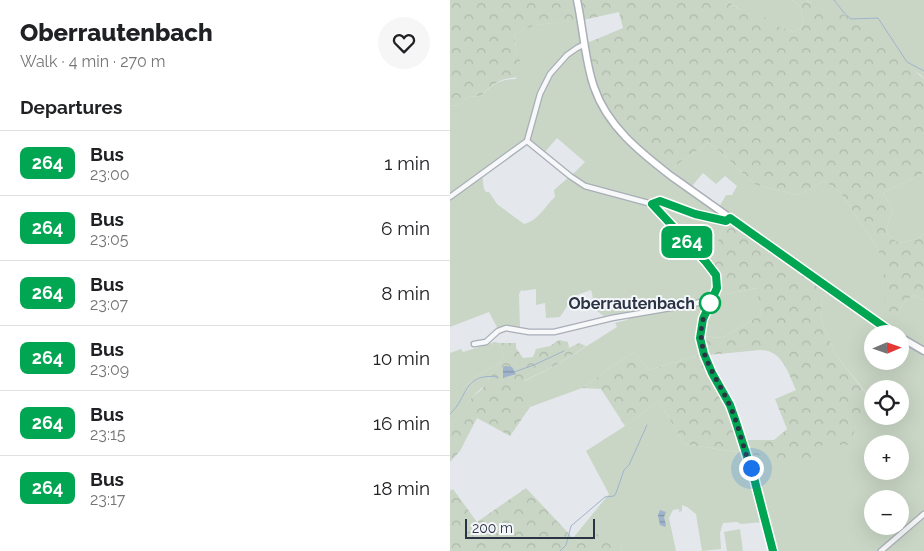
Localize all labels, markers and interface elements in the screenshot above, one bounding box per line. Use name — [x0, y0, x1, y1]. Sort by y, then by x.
button: heart — [378, 17, 430, 69]
text: Oberrautenbach — [20, 18, 213, 47]
text: Walk · 4 min · 270 m — [20, 52, 166, 71]
text: Departures — [20, 96, 122, 118]
text: Bus — [90, 143, 124, 165]
text: 264 — [32, 152, 63, 173]
text: 1 min — [384, 152, 430, 174]
text: 23:00 — [90, 165, 129, 184]
text: Bus — [90, 208, 124, 230]
text: 264 — [32, 217, 63, 238]
text: 6 min — [381, 217, 430, 239]
line badge: 264 — [658, 226, 716, 258]
text: 23:05 — [90, 230, 128, 249]
text: 264 — [671, 231, 703, 252]
text: Bus — [90, 273, 124, 295]
text: 264 — [32, 282, 63, 303]
text: 8 min — [381, 282, 430, 304]
marker: Oberrautenbach — [699, 292, 721, 314]
place label: Oberrautenbach — [568, 294, 695, 313]
text: 23:07 — [90, 295, 128, 314]
north arrow — [864, 325, 909, 370]
map controls — [864, 325, 909, 535]
text: Bus — [90, 338, 124, 360]
text: 264 — [32, 347, 63, 368]
text: 10 min — [373, 347, 430, 369]
text: 23:09 — [90, 360, 129, 379]
button: locate — [864, 380, 909, 425]
text: Bus — [90, 403, 124, 425]
text: 264 — [32, 412, 63, 433]
text: 16 min — [373, 412, 430, 434]
text: 23:15 — [90, 425, 125, 444]
button: + — [864, 435, 909, 480]
your location — [739, 456, 764, 481]
text: Bus — [90, 468, 124, 490]
text: 264 — [32, 477, 63, 498]
text: 18 min — [373, 477, 430, 499]
text: 23:17 — [90, 490, 125, 509]
button: − — [864, 490, 909, 535]
scale bar — [465, 516, 595, 539]
text: 200 m — [472, 520, 513, 536]

